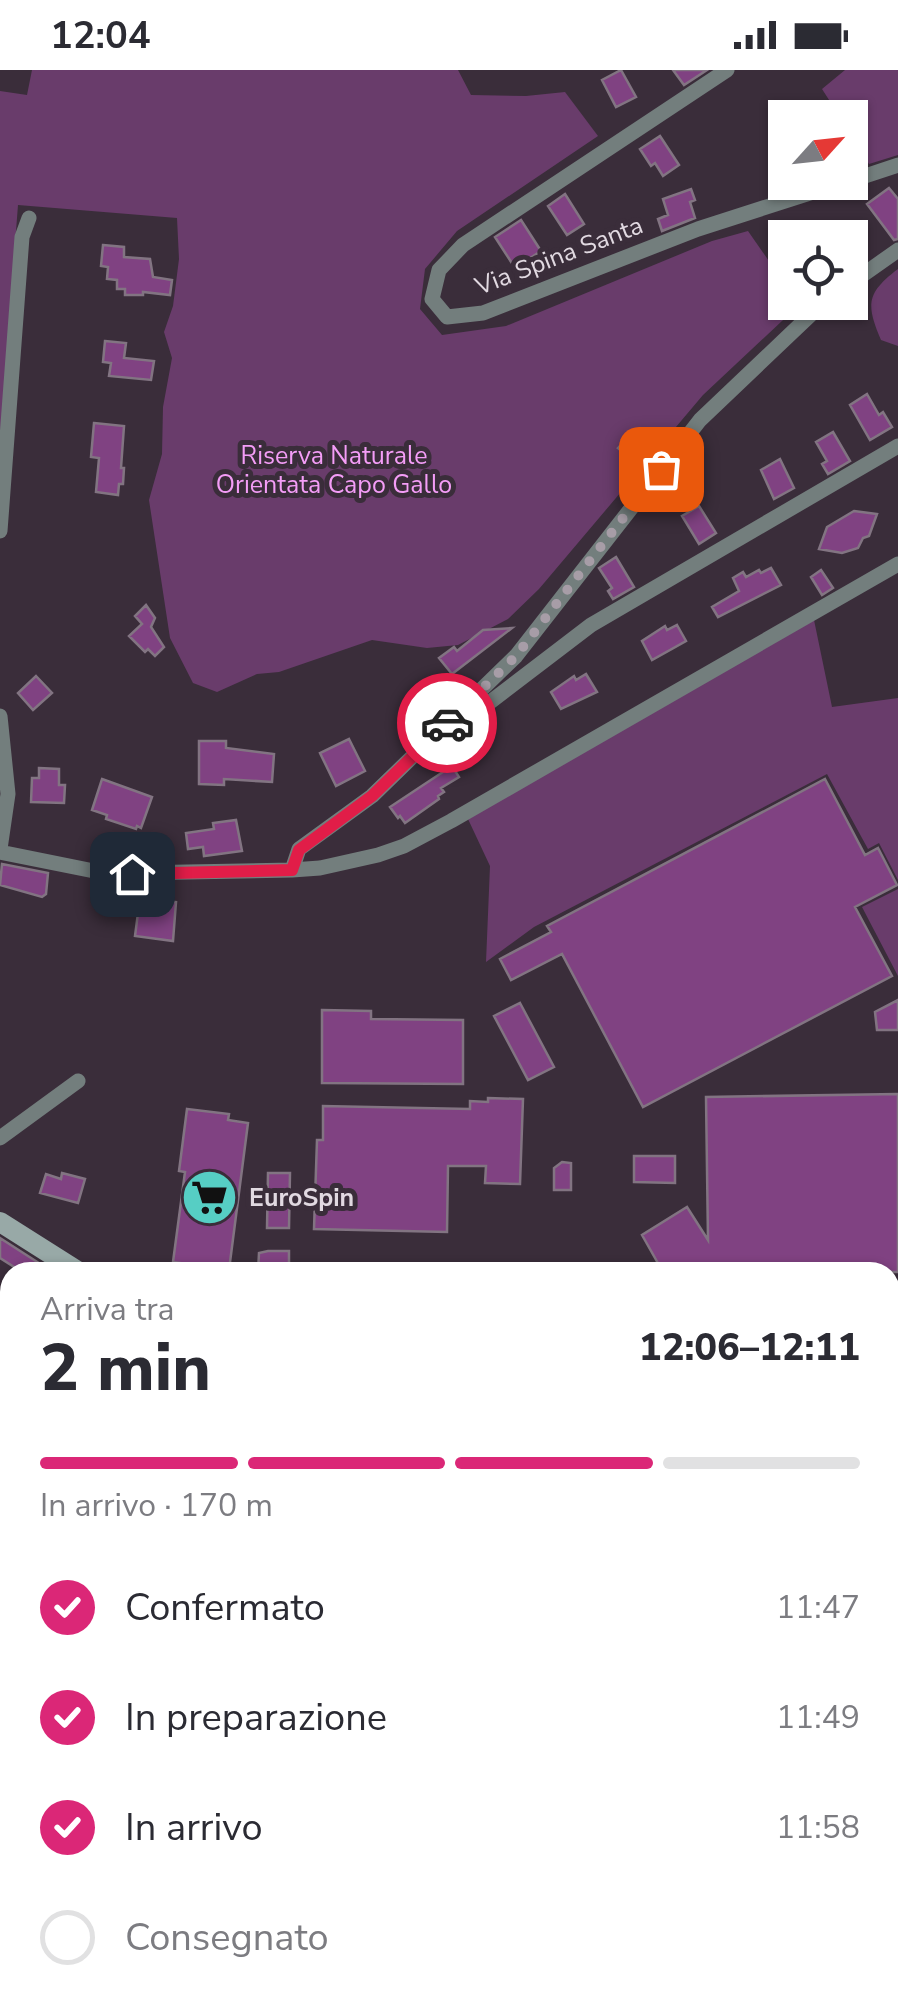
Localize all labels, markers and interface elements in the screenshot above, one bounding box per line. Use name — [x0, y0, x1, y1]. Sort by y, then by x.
text: 12:04 — [50, 10, 151, 61]
north arrow — [768, 100, 868, 200]
map controls — [768, 100, 868, 320]
street label: Via Spina Santa — [469, 208, 648, 304]
button: locate — [768, 220, 868, 320]
pin — [619, 427, 704, 512]
park label: Riserva Naturale Orientata Capo Gallo — [216, 439, 452, 502]
icon: bag — [634, 442, 689, 497]
courier — [397, 673, 497, 773]
icon: car — [420, 696, 475, 751]
pin — [90, 832, 175, 917]
icon: home — [105, 847, 160, 902]
supermarket icon: EuroSpin — [180, 1168, 240, 1228]
place label: EuroSpin — [249, 1181, 354, 1215]
text: Arriva tra — [40, 1288, 174, 1331]
text: 12:06–12:11 — [639, 1322, 860, 1373]
text: 2 min — [40, 1324, 211, 1413]
text: In arrivo · 170 m — [40, 1484, 273, 1527]
icon: check — [40, 1580, 95, 1635]
text: Confermato — [125, 1582, 325, 1633]
text: 11:47 — [776, 1586, 860, 1629]
icon: check — [40, 1690, 95, 1745]
text: In preparazione — [125, 1692, 387, 1743]
text: 11:49 — [776, 1696, 860, 1739]
icon: check — [40, 1800, 95, 1855]
text: In arrivo — [125, 1802, 263, 1853]
text: 11:58 — [776, 1806, 860, 1849]
text: Consegnato — [125, 1912, 329, 1963]

